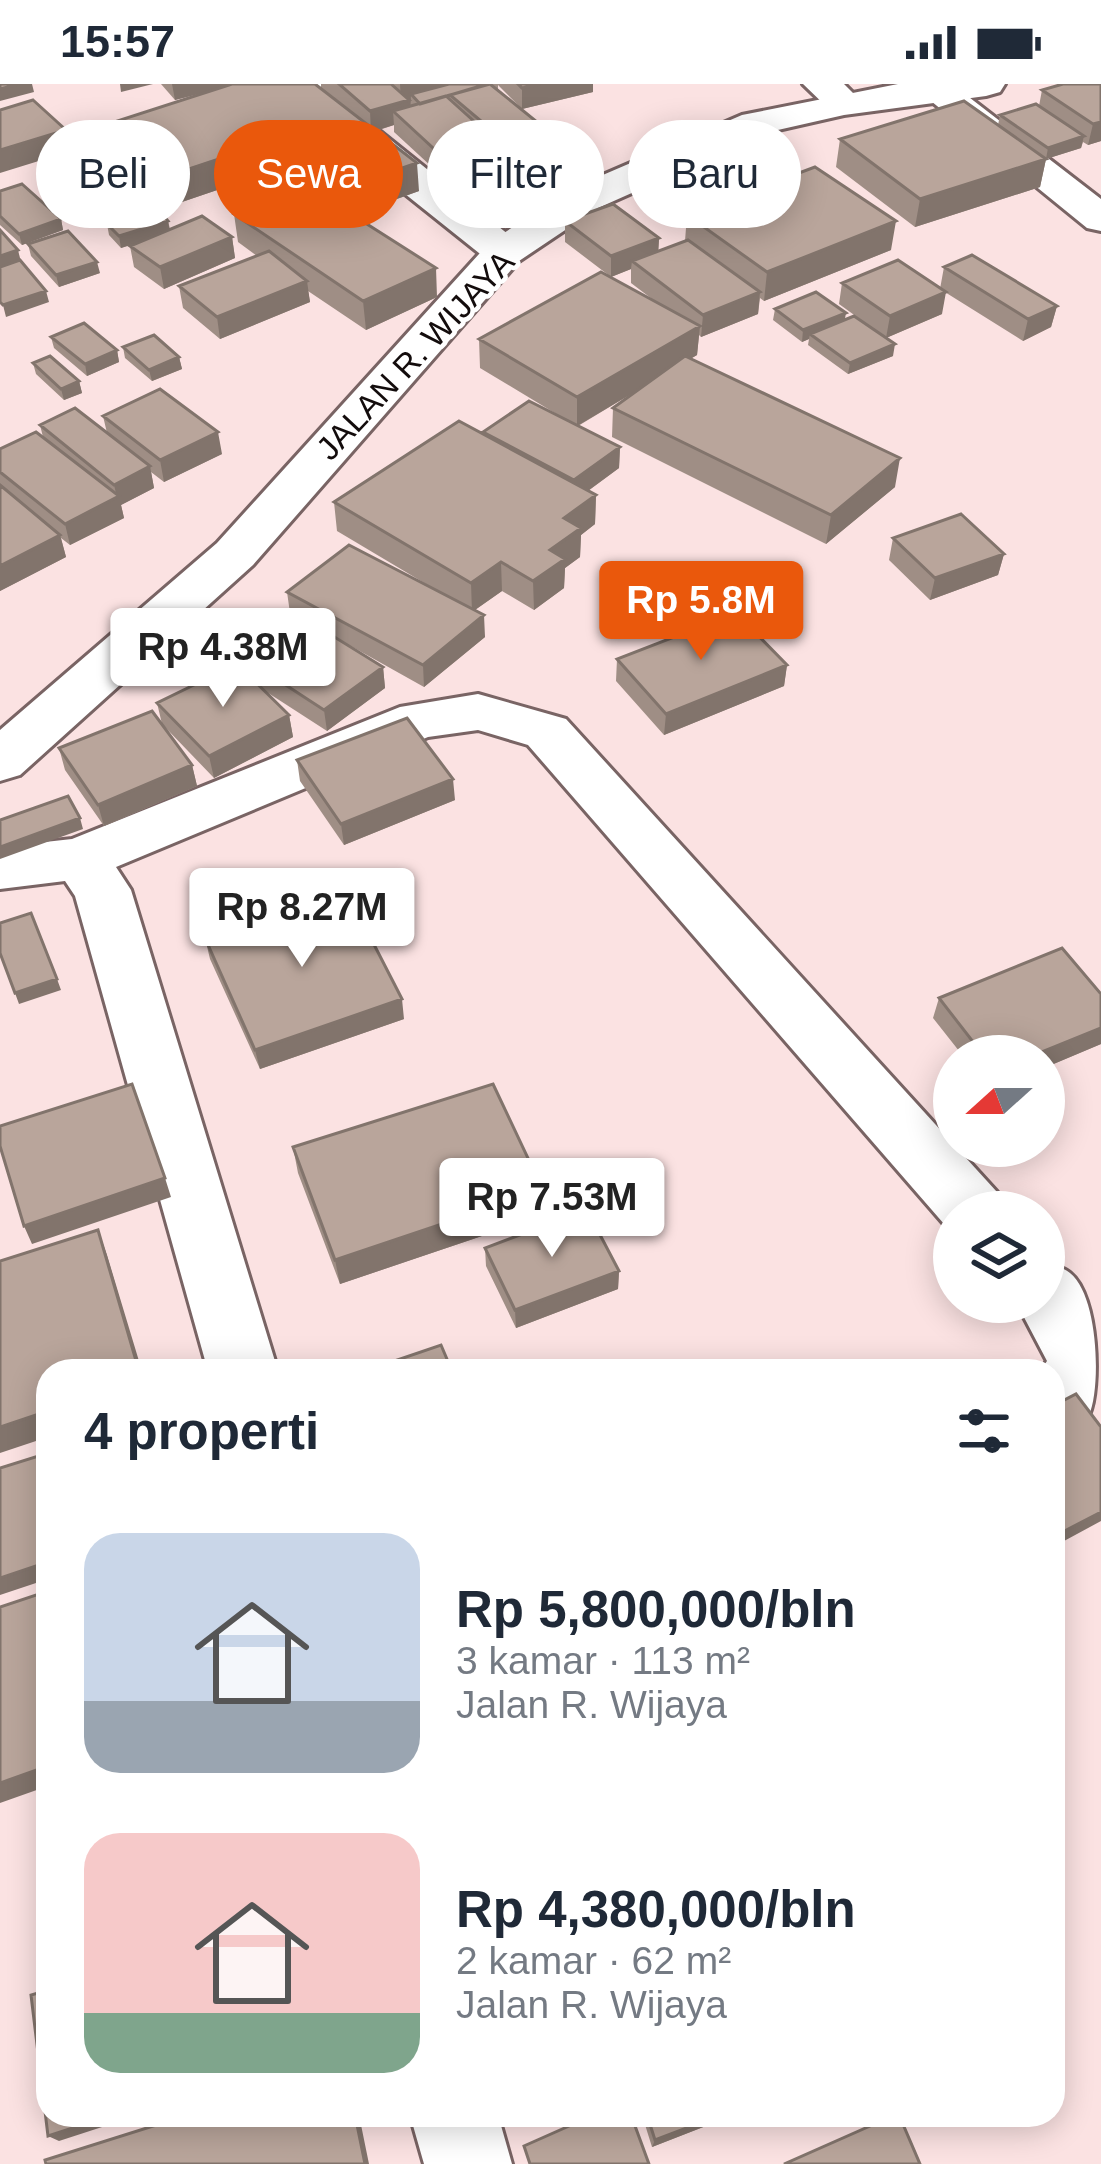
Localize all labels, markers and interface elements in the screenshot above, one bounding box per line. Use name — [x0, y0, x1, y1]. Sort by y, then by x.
text: 15:57 — [60, 16, 175, 67]
chip: Beli — [36, 120, 190, 228]
chip: Sewa — [214, 120, 403, 228]
chip: Filter — [427, 120, 604, 228]
chip: Baru — [628, 120, 801, 228]
street label: JALAN R. WIJAYA — [309, 243, 521, 467]
pin: Rp 5.8M — [590, 561, 812, 663]
text: Rp 5.8M — [626, 578, 776, 621]
pin: Rp 4.38M — [99, 608, 347, 710]
text: Rp 4.38M — [137, 625, 309, 668]
pin: Rp 8.27M — [178, 868, 426, 970]
text: Rp 8.27M — [216, 885, 388, 928]
north arrow — [933, 1035, 1065, 1167]
map controls — [933, 1035, 1065, 1323]
pin: Rp 7.53M — [428, 1158, 676, 1260]
text: Rp 7.53M — [466, 1175, 638, 1218]
button: layers — [933, 1191, 1065, 1323]
icon: filters — [951, 1398, 1017, 1464]
text: 4 properti — [84, 1403, 319, 1460]
icon: home — [180, 1581, 324, 1725]
text: Rp 5,800,000/bln — [456, 1581, 856, 1638]
text: 3 kamar · 113 m² — [456, 1639, 750, 1682]
text: Jalan R. Wijaya — [456, 1683, 727, 1726]
icon: home — [180, 1881, 324, 2025]
text: Rp 4,380,000/bln — [456, 1881, 856, 1938]
text: 2 kamar · 62 m² — [456, 1939, 731, 1982]
text: Jalan R. Wijaya — [456, 1983, 727, 2026]

